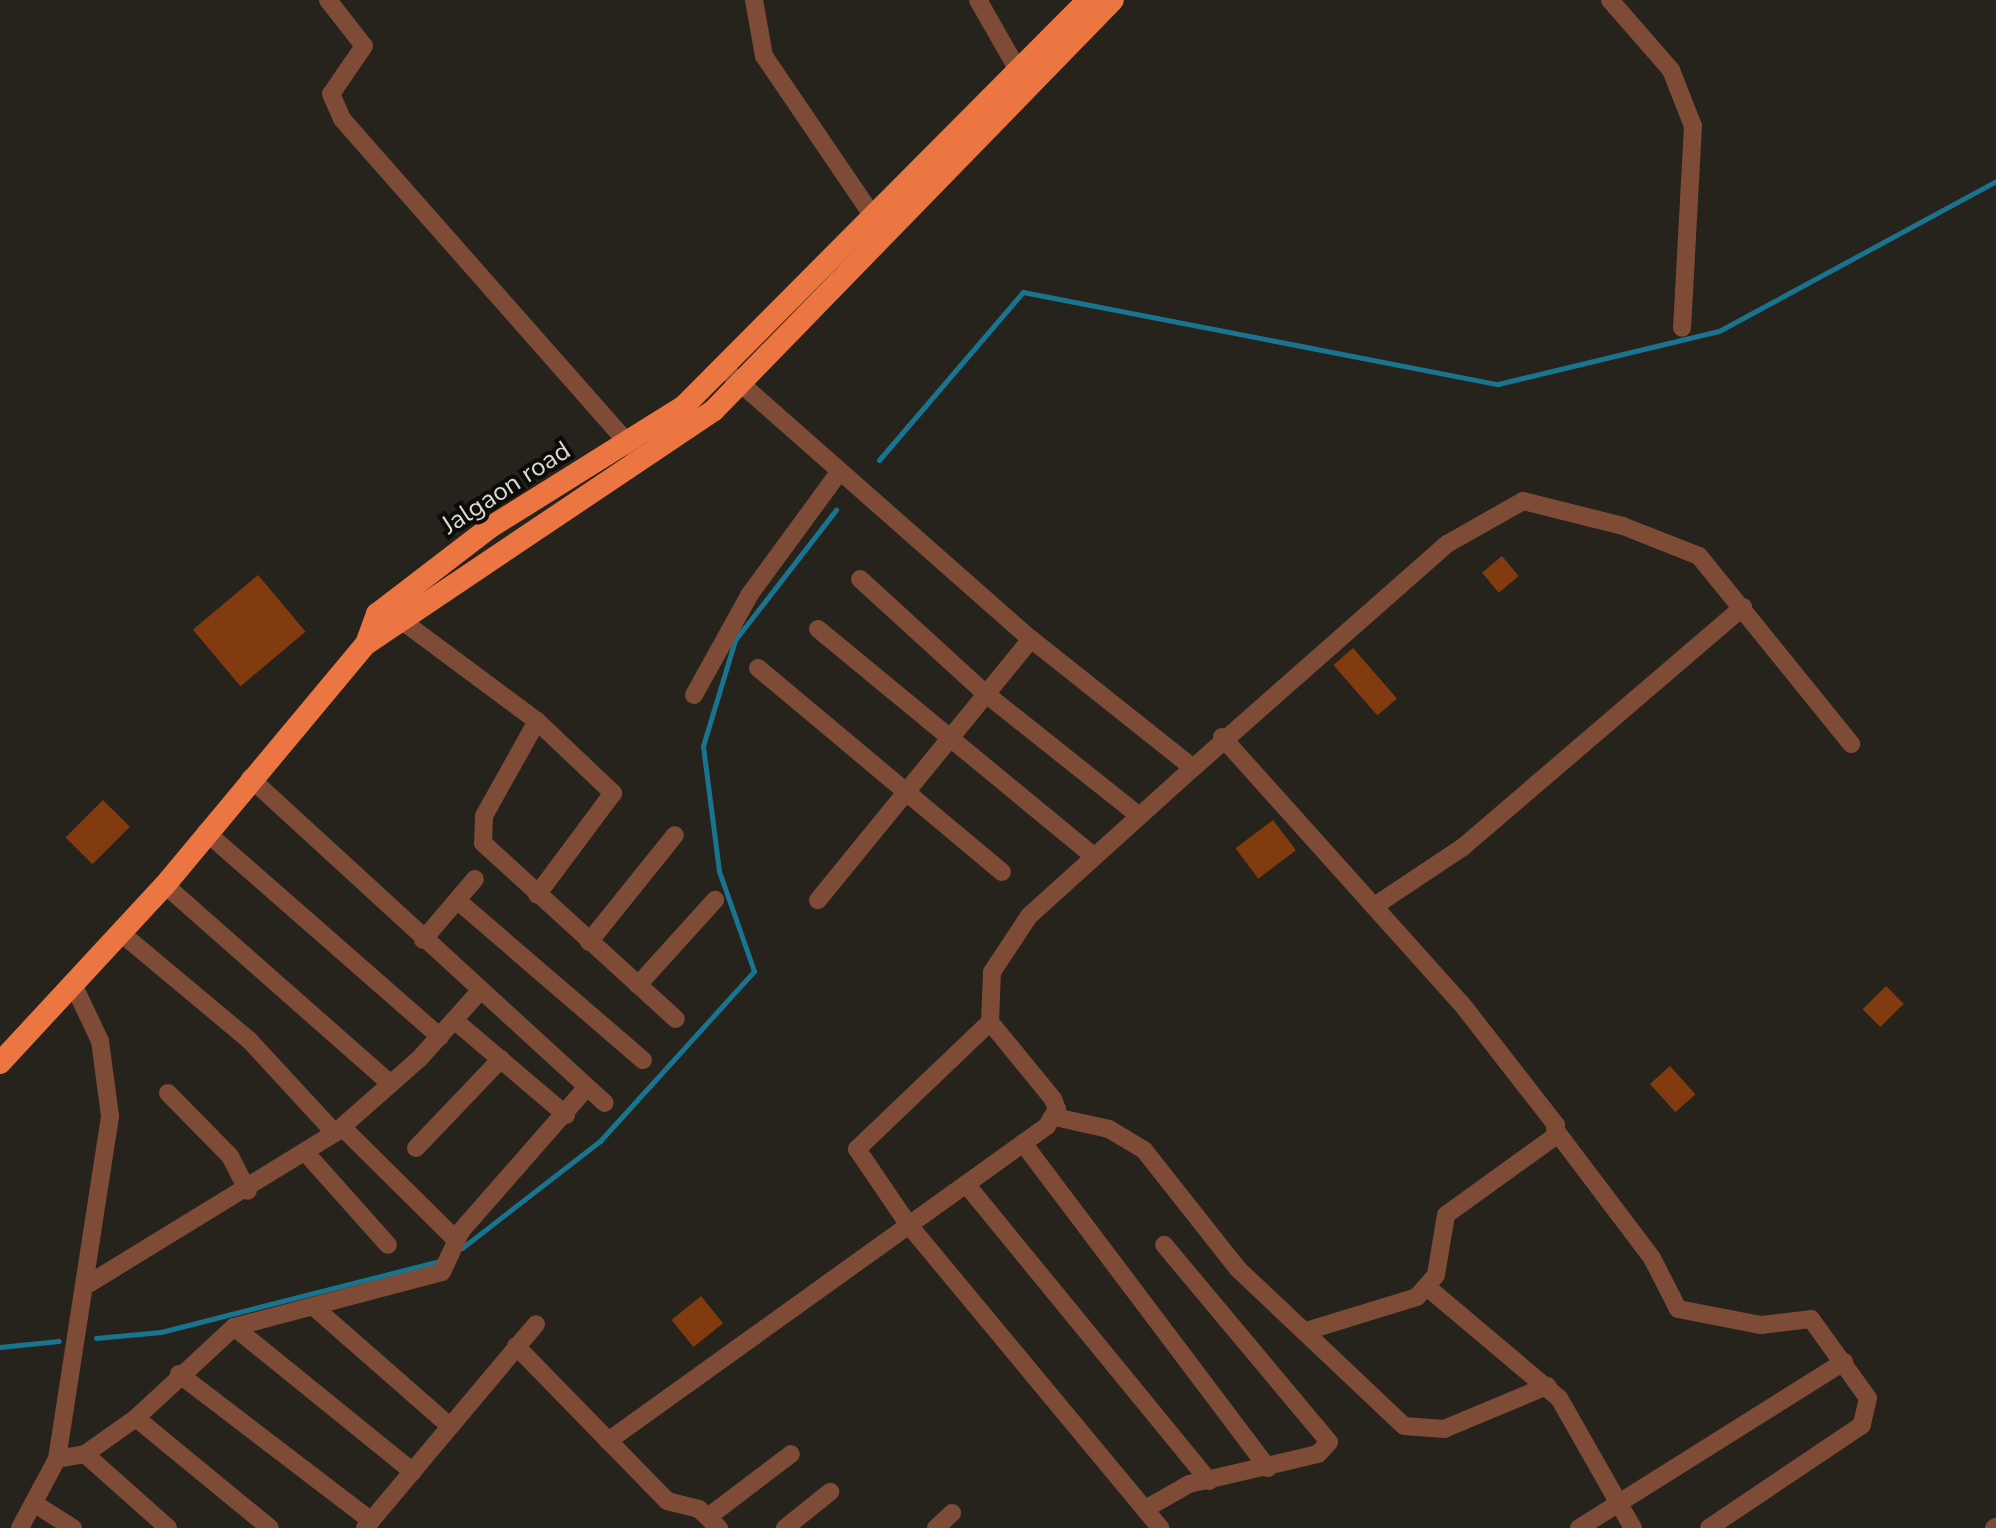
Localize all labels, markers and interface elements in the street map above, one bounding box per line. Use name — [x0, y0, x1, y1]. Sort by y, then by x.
street label: Jalgaon road — [436, 435, 576, 541]

